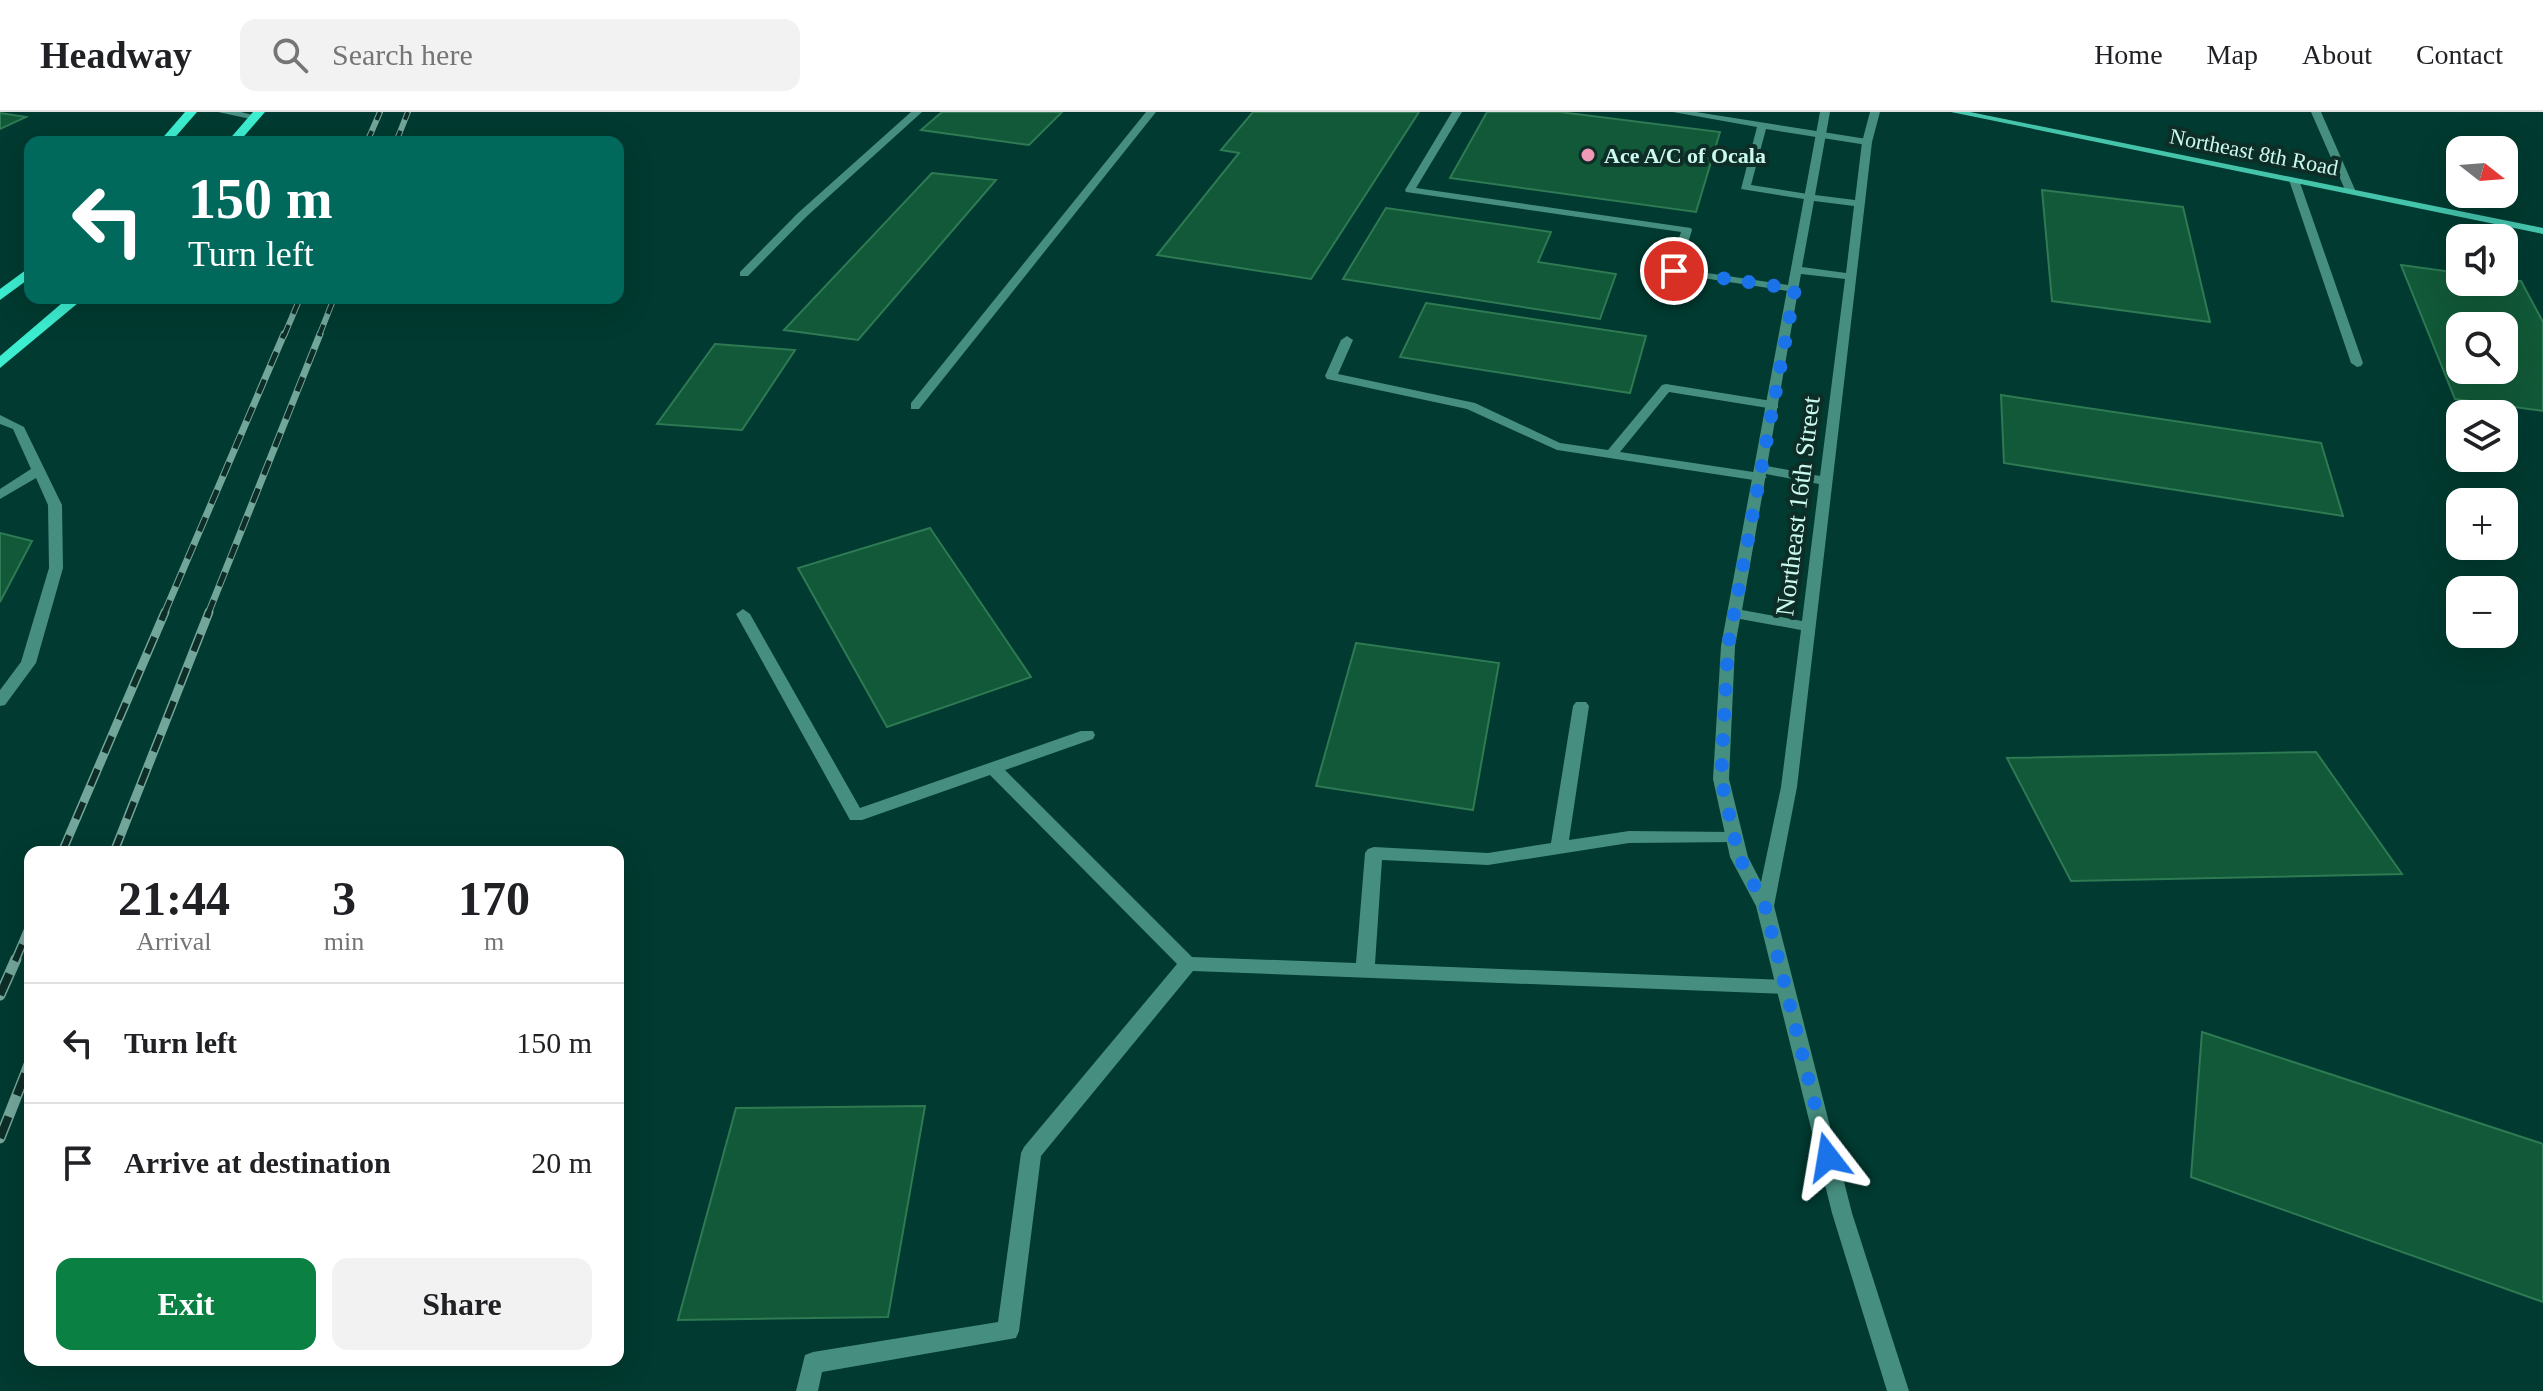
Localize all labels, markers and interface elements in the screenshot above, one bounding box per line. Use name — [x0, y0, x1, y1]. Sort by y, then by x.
search box — [240, 19, 800, 91]
icon: search — [268, 33, 312, 77]
text: Headway — [40, 34, 192, 76]
text: Search here — [332, 38, 473, 71]
text: Home — [2094, 39, 2163, 70]
text: Map — [2207, 39, 2258, 70]
text: About — [2302, 39, 2372, 70]
text: Contact — [2416, 39, 2503, 70]
street label: Northeast 8th Road — [2168, 123, 2340, 181]
north arrow — [2446, 136, 2518, 208]
map controls — [2446, 136, 2518, 648]
place label: Ace A/C of Ocala — [1604, 143, 1766, 168]
marker: Ace A/C of Ocala — [1579, 146, 1597, 164]
icon: left — [56, 168, 160, 272]
text: 150 m — [188, 168, 333, 230]
button: sound — [2446, 224, 2518, 296]
text: Turn left — [188, 234, 314, 274]
pin — [1640, 237, 1708, 305]
icon: arrive — [1652, 249, 1696, 293]
button: search — [2446, 312, 2518, 384]
street label: Northeast 16th Street — [1770, 394, 1826, 617]
button: layers — [2446, 400, 2518, 472]
button: + — [2446, 488, 2518, 560]
button: − — [2446, 576, 2518, 648]
text: 21:44 — [118, 872, 230, 925]
text: 3 — [332, 872, 356, 925]
text: 170 — [458, 872, 530, 925]
text: Arrival — [136, 927, 211, 956]
text: min — [324, 927, 364, 956]
text: m — [484, 927, 504, 956]
icon: left — [56, 1021, 100, 1065]
text: Turn left — [124, 1026, 237, 1059]
text: 150 m — [516, 1026, 592, 1059]
position arrow — [1786, 1115, 1870, 1199]
icon: arrive — [56, 1141, 100, 1185]
text: Arrive at destination — [124, 1146, 391, 1179]
text: 20 m — [531, 1146, 592, 1179]
button: Exit — [56, 1258, 316, 1350]
button: Share — [332, 1258, 592, 1350]

